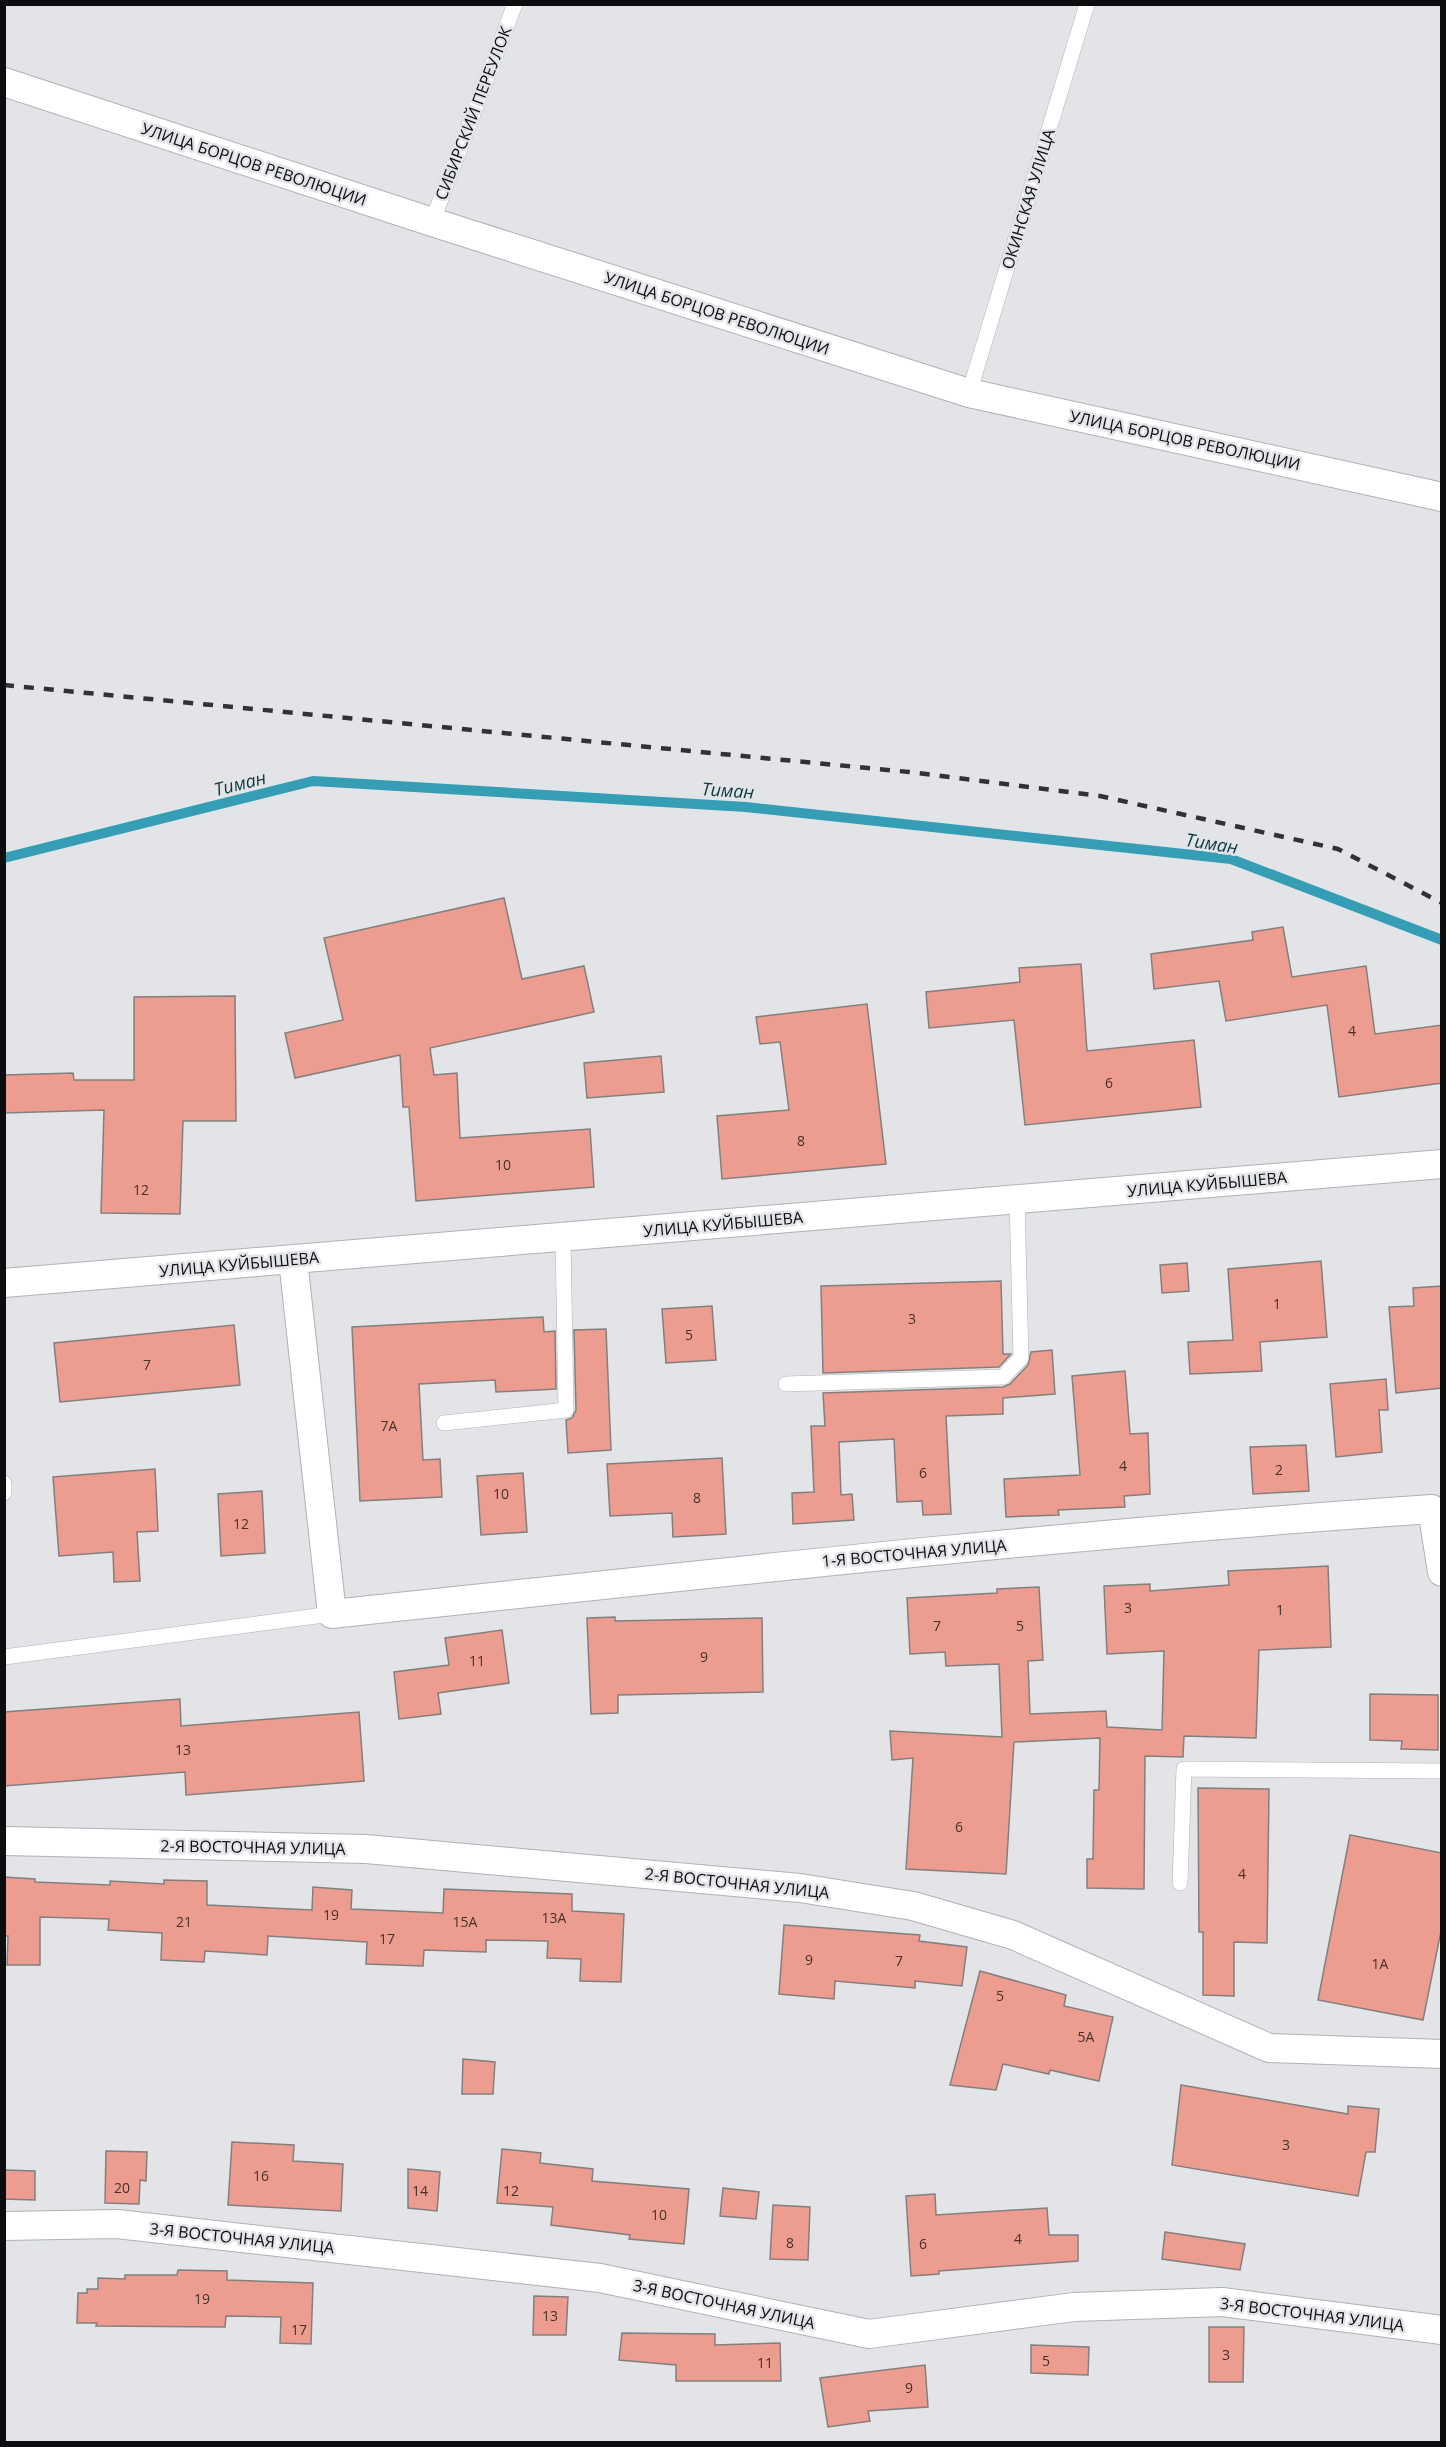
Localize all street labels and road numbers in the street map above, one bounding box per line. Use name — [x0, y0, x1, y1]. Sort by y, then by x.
street label: СИБИРСКИЙ ПЕРЕУЛОК — [430, 23, 516, 203]
street label: УЛИЦА БОРЦОВ РЕВОЛЮЦИИ — [139, 117, 369, 211]
street label: ОКИНСКАЯ УЛИЦА — [996, 125, 1060, 272]
street label: УЛИЦА БОРЦОВ РЕВОЛЮЦИИ — [602, 266, 832, 360]
street label: УЛИЦА БОРЦОВ РЕВОЛЮЦИИ — [1068, 405, 1302, 475]
street label: УЛИЦА КУЙБЫШЕВА — [1126, 1166, 1289, 1202]
street label: УЛИЦА КУЙБЫШЕВА — [642, 1206, 805, 1242]
street label: УЛИЦА КУЙБЫШЕВА — [158, 1246, 321, 1282]
street label: 1-Я ВОСТОЧНАЯ УЛИЦА — [821, 1534, 1008, 1572]
street label: 2-Я ВОСТОЧНАЯ УЛИЦА — [160, 1834, 347, 1860]
street label: 2-Я ВОСТОЧНАЯ УЛИЦА — [644, 1862, 831, 1904]
street label: 3-Я ВОСТОЧНАЯ УЛИЦА — [149, 2217, 336, 2259]
street label: 3-Я ВОСТОЧНАЯ УЛИЦА — [631, 2274, 818, 2334]
street label: 3-Я ВОСТОЧНАЯ УЛИЦА — [1219, 2292, 1406, 2336]

